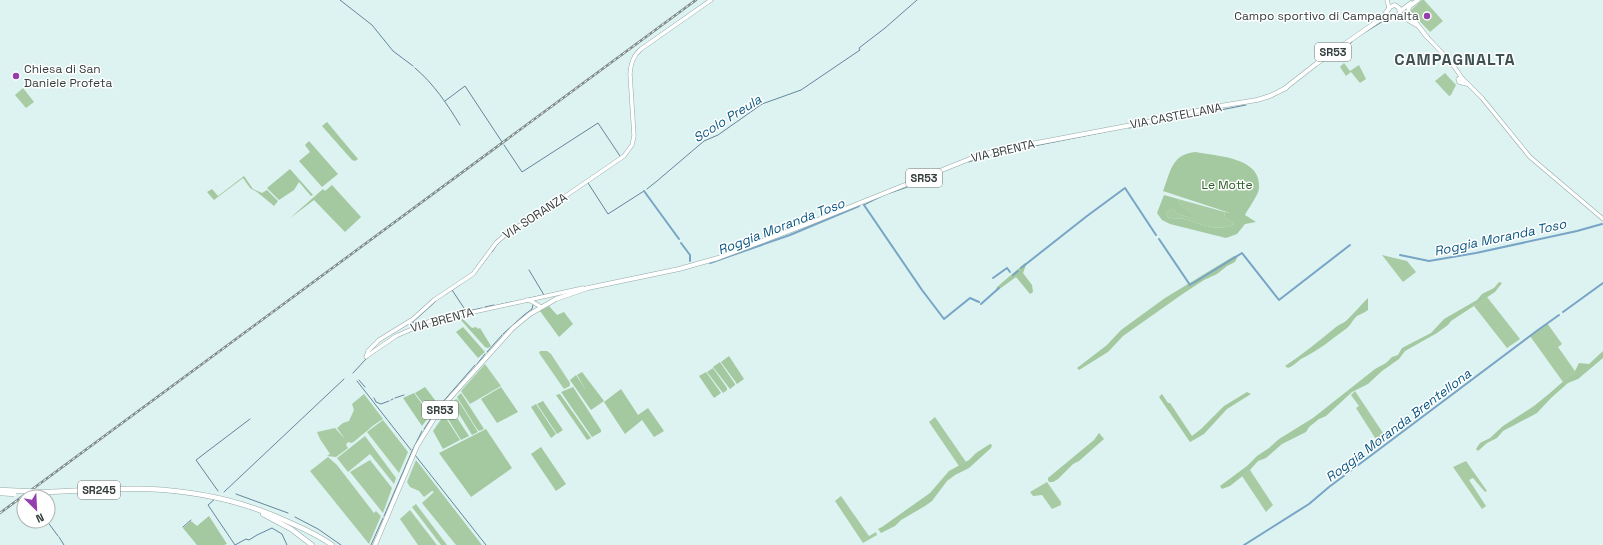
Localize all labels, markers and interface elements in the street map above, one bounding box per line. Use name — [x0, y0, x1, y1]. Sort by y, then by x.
place label: Campo sportivo di Campagnalta — [1234, 8, 1419, 24]
marker: Campo sportivo di Campagnalta — [1422, 11, 1432, 21]
road number: SR53 — [1315, 43, 1351, 61]
district label: CAMPAGNALTA — [1394, 49, 1516, 70]
place label: Chiesa di San Daniele Profeta — [24, 61, 112, 91]
marker: Chiesa di San Daniele Profeta — [11, 71, 21, 81]
water label: Scolo Preula — [690, 91, 765, 146]
street label: VIA CASTELLANA — [1129, 99, 1224, 133]
street label: VIA BRENTA — [970, 136, 1037, 166]
road number: SR53 — [906, 169, 942, 187]
park label: Le Motte — [1202, 177, 1252, 193]
street label: VIA SORANZA — [500, 189, 571, 243]
water label: Roggia Moranda Toso — [715, 194, 848, 258]
water label: Roggia Moranda Toso — [1433, 215, 1569, 260]
street label: VIA BRENTA — [409, 304, 476, 336]
water label: Roggia Moranda Brentellona — [1322, 365, 1475, 486]
road number: SR53 — [422, 401, 458, 419]
road number: SR245 — [78, 481, 120, 499]
north arrow — [16, 489, 56, 529]
text: N — [34, 510, 46, 526]

